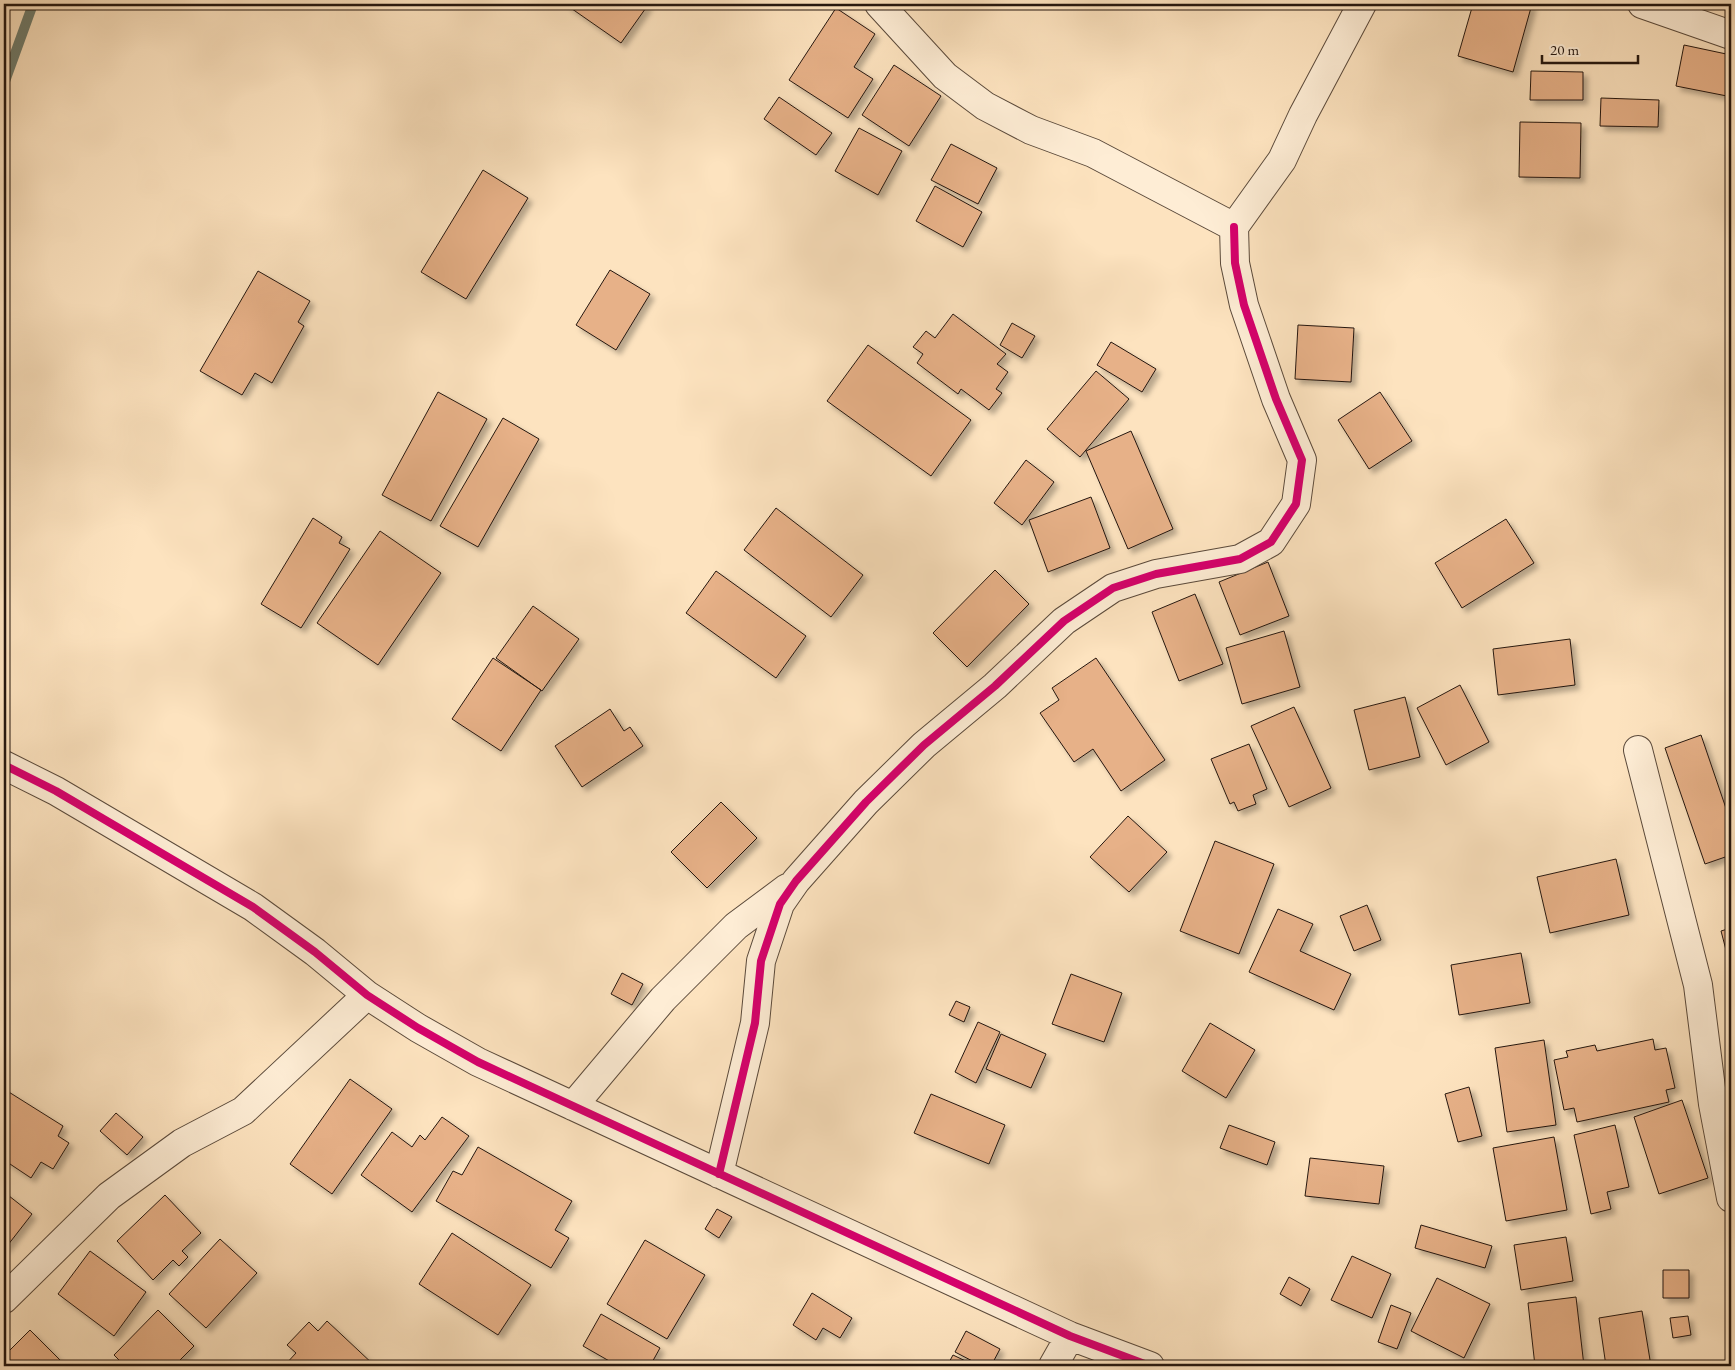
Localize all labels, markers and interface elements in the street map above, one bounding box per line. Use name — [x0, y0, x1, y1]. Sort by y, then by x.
scale bar — [1542, 32, 1639, 64]
text: 20 m — [1550, 40, 1579, 59]

